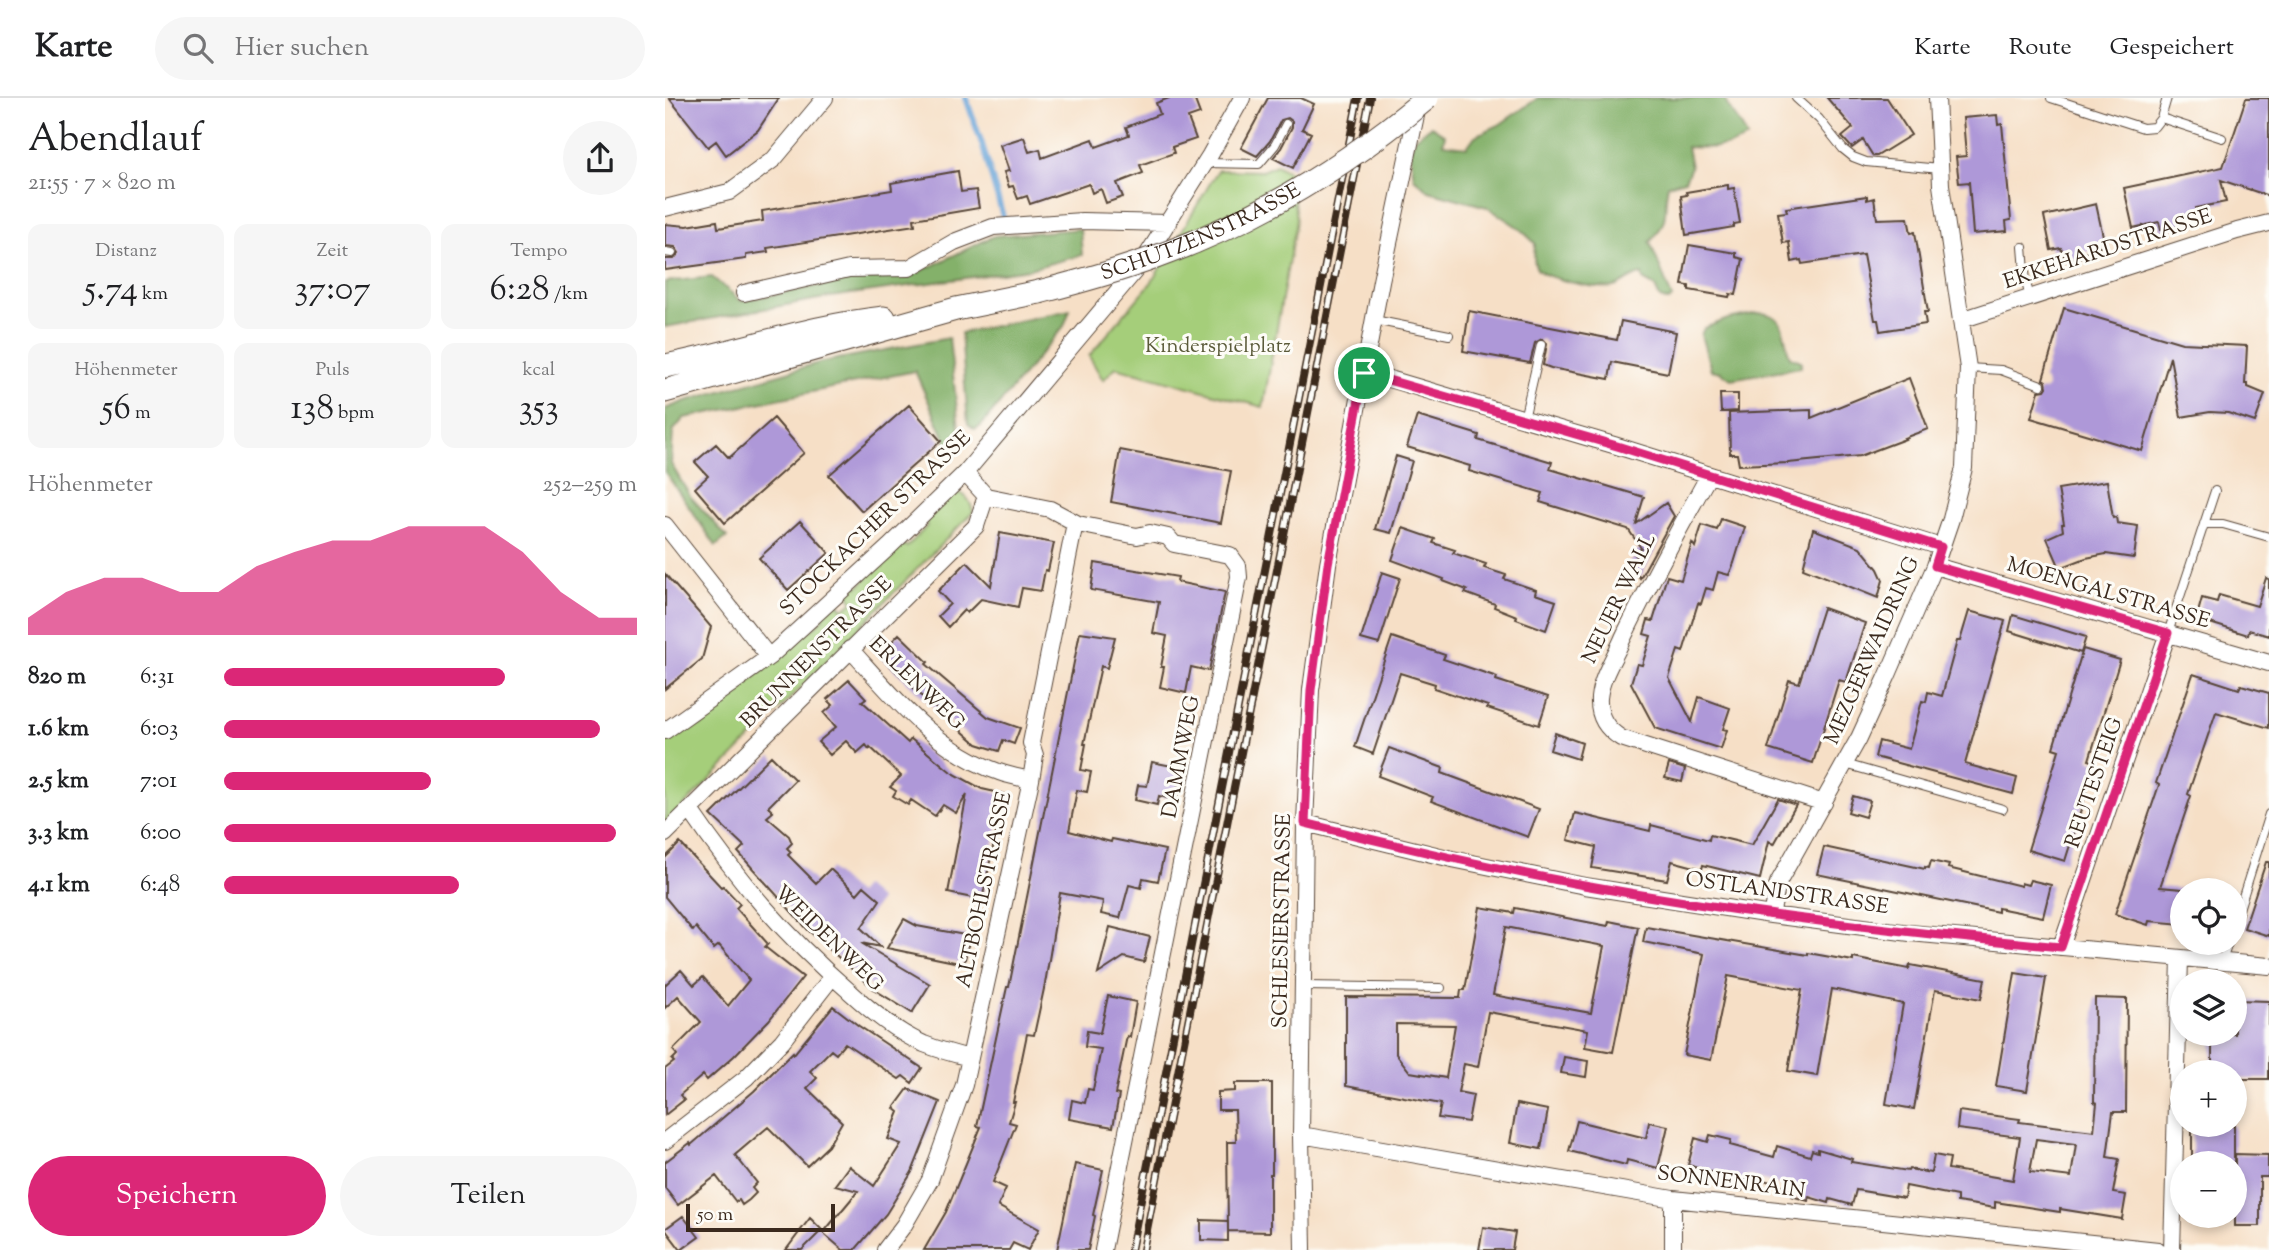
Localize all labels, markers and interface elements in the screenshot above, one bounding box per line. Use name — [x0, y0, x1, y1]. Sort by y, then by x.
search box — [155, 17, 645, 80]
text: Karte — [35, 24, 113, 72]
icon: search — [179, 29, 217, 67]
text: Hier suchen — [235, 30, 369, 67]
text: Karte — [1914, 31, 1971, 65]
text: Route — [2009, 31, 2072, 65]
text: Gespeichert — [2110, 31, 2234, 65]
text: Abendlauf — [28, 114, 203, 168]
button: share — [563, 121, 637, 195]
text: 21:55 · 7 × 820 m — [28, 167, 176, 200]
street label: SCHÜTZENSTRASSE — [1097, 176, 1307, 289]
street label: EKKEHARDSTRASSE — [2000, 202, 2217, 298]
text: Distanz — [95, 238, 157, 265]
text: Zeit — [317, 238, 348, 265]
text: Tempo — [510, 238, 567, 265]
text: 5.74 — [84, 265, 138, 316]
text: 37:07 — [294, 265, 371, 316]
text: 6:28 — [490, 265, 550, 316]
text: km — [138, 281, 168, 308]
text: /km — [550, 281, 588, 308]
park label: Kinderspielplatz — [1145, 332, 1291, 362]
pin — [1334, 343, 1394, 403]
icon: arrive — [1345, 354, 1383, 392]
text: Höhenmeter — [75, 357, 178, 384]
text: Puls — [315, 357, 350, 384]
text: kcal — [522, 357, 555, 384]
text: 56 — [102, 384, 131, 435]
text: 138 — [290, 384, 334, 435]
text: 353 — [519, 384, 559, 435]
text: m — [131, 400, 151, 427]
text: bpm — [334, 400, 375, 427]
street label: STOCKACHER STRASSE — [774, 424, 979, 624]
text: Höhenmeter — [28, 469, 153, 502]
text: 252–259 m — [543, 469, 637, 502]
street label: NEUER WALL — [1575, 529, 1665, 669]
street label: MOENGALSTRASSE — [2003, 551, 2213, 637]
street label: MEZGERWAIDRING — [1818, 552, 1928, 750]
street label: BRUNNENSTRASSE — [734, 570, 900, 736]
street label: ERLENWEG — [861, 630, 971, 738]
text: 820 m — [28, 661, 86, 694]
text: 6:31 — [140, 661, 174, 694]
street label: DAMMWEG — [1155, 693, 1209, 821]
text: 1.6 km — [28, 713, 89, 746]
text: 6:03 — [140, 713, 178, 746]
street label: REUTESTEIG — [2059, 714, 2131, 852]
text: 2.5 km — [28, 765, 89, 798]
text: 7:01 — [140, 765, 177, 798]
street label: ALTBOHLSTRASSE — [950, 789, 1021, 991]
street label: SCHLESIERSTRASSE — [1266, 813, 1300, 1029]
text: 3.3 km — [28, 817, 89, 850]
text: 6:00 — [140, 817, 181, 850]
street label: OSTLANDSTRASSE — [1683, 865, 1891, 923]
text: 4.1 km — [28, 869, 90, 902]
text: 6:48 — [140, 869, 180, 902]
map controls — [2170, 878, 2247, 1228]
button: locate — [2170, 878, 2247, 955]
street label: WEIDENWEG — [766, 879, 890, 999]
button: layers — [2170, 969, 2247, 1046]
button: + — [2170, 1060, 2247, 1137]
button: − — [2170, 1151, 2247, 1228]
button: Speichern — [28, 1156, 326, 1236]
button: Teilen — [340, 1156, 637, 1236]
street label: SONNENRAIN — [1655, 1159, 1807, 1207]
scale bar — [686, 1201, 835, 1233]
text: 50 m — [697, 1202, 733, 1229]

